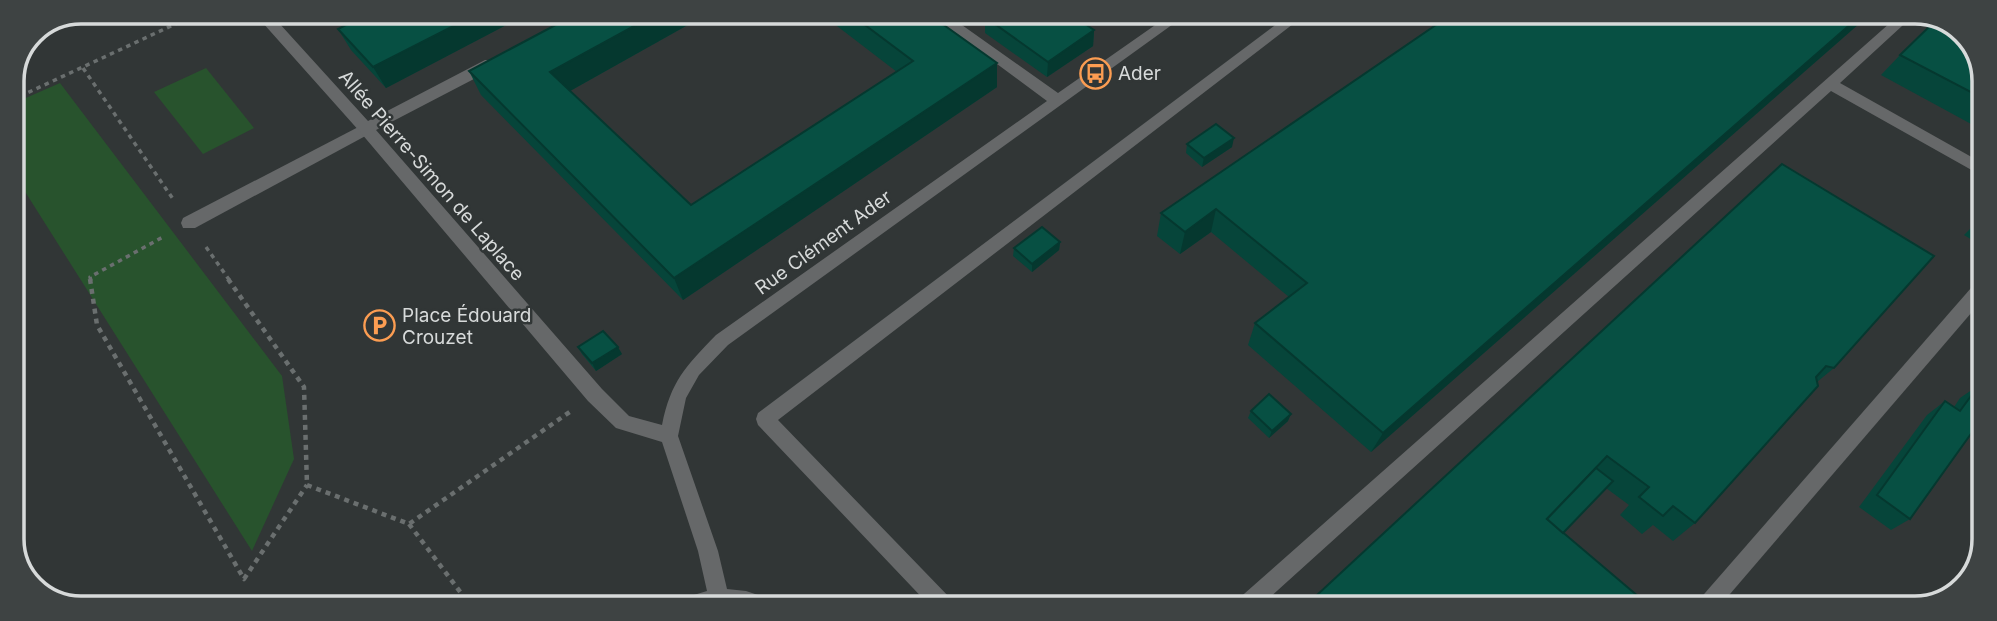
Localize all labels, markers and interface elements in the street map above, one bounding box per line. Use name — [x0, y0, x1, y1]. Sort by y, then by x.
bus stop icon: Ader — [1078, 56, 1112, 90]
place label: Ader — [1118, 62, 1161, 85]
street label: Allée Pierre-Simon de Laplace — [334, 65, 529, 285]
street label: Rue Clément Ader — [751, 185, 896, 300]
place label: Place Édouard Crouzet — [402, 303, 532, 349]
parking icon: Place Édouard Crouzet — [362, 309, 396, 343]

